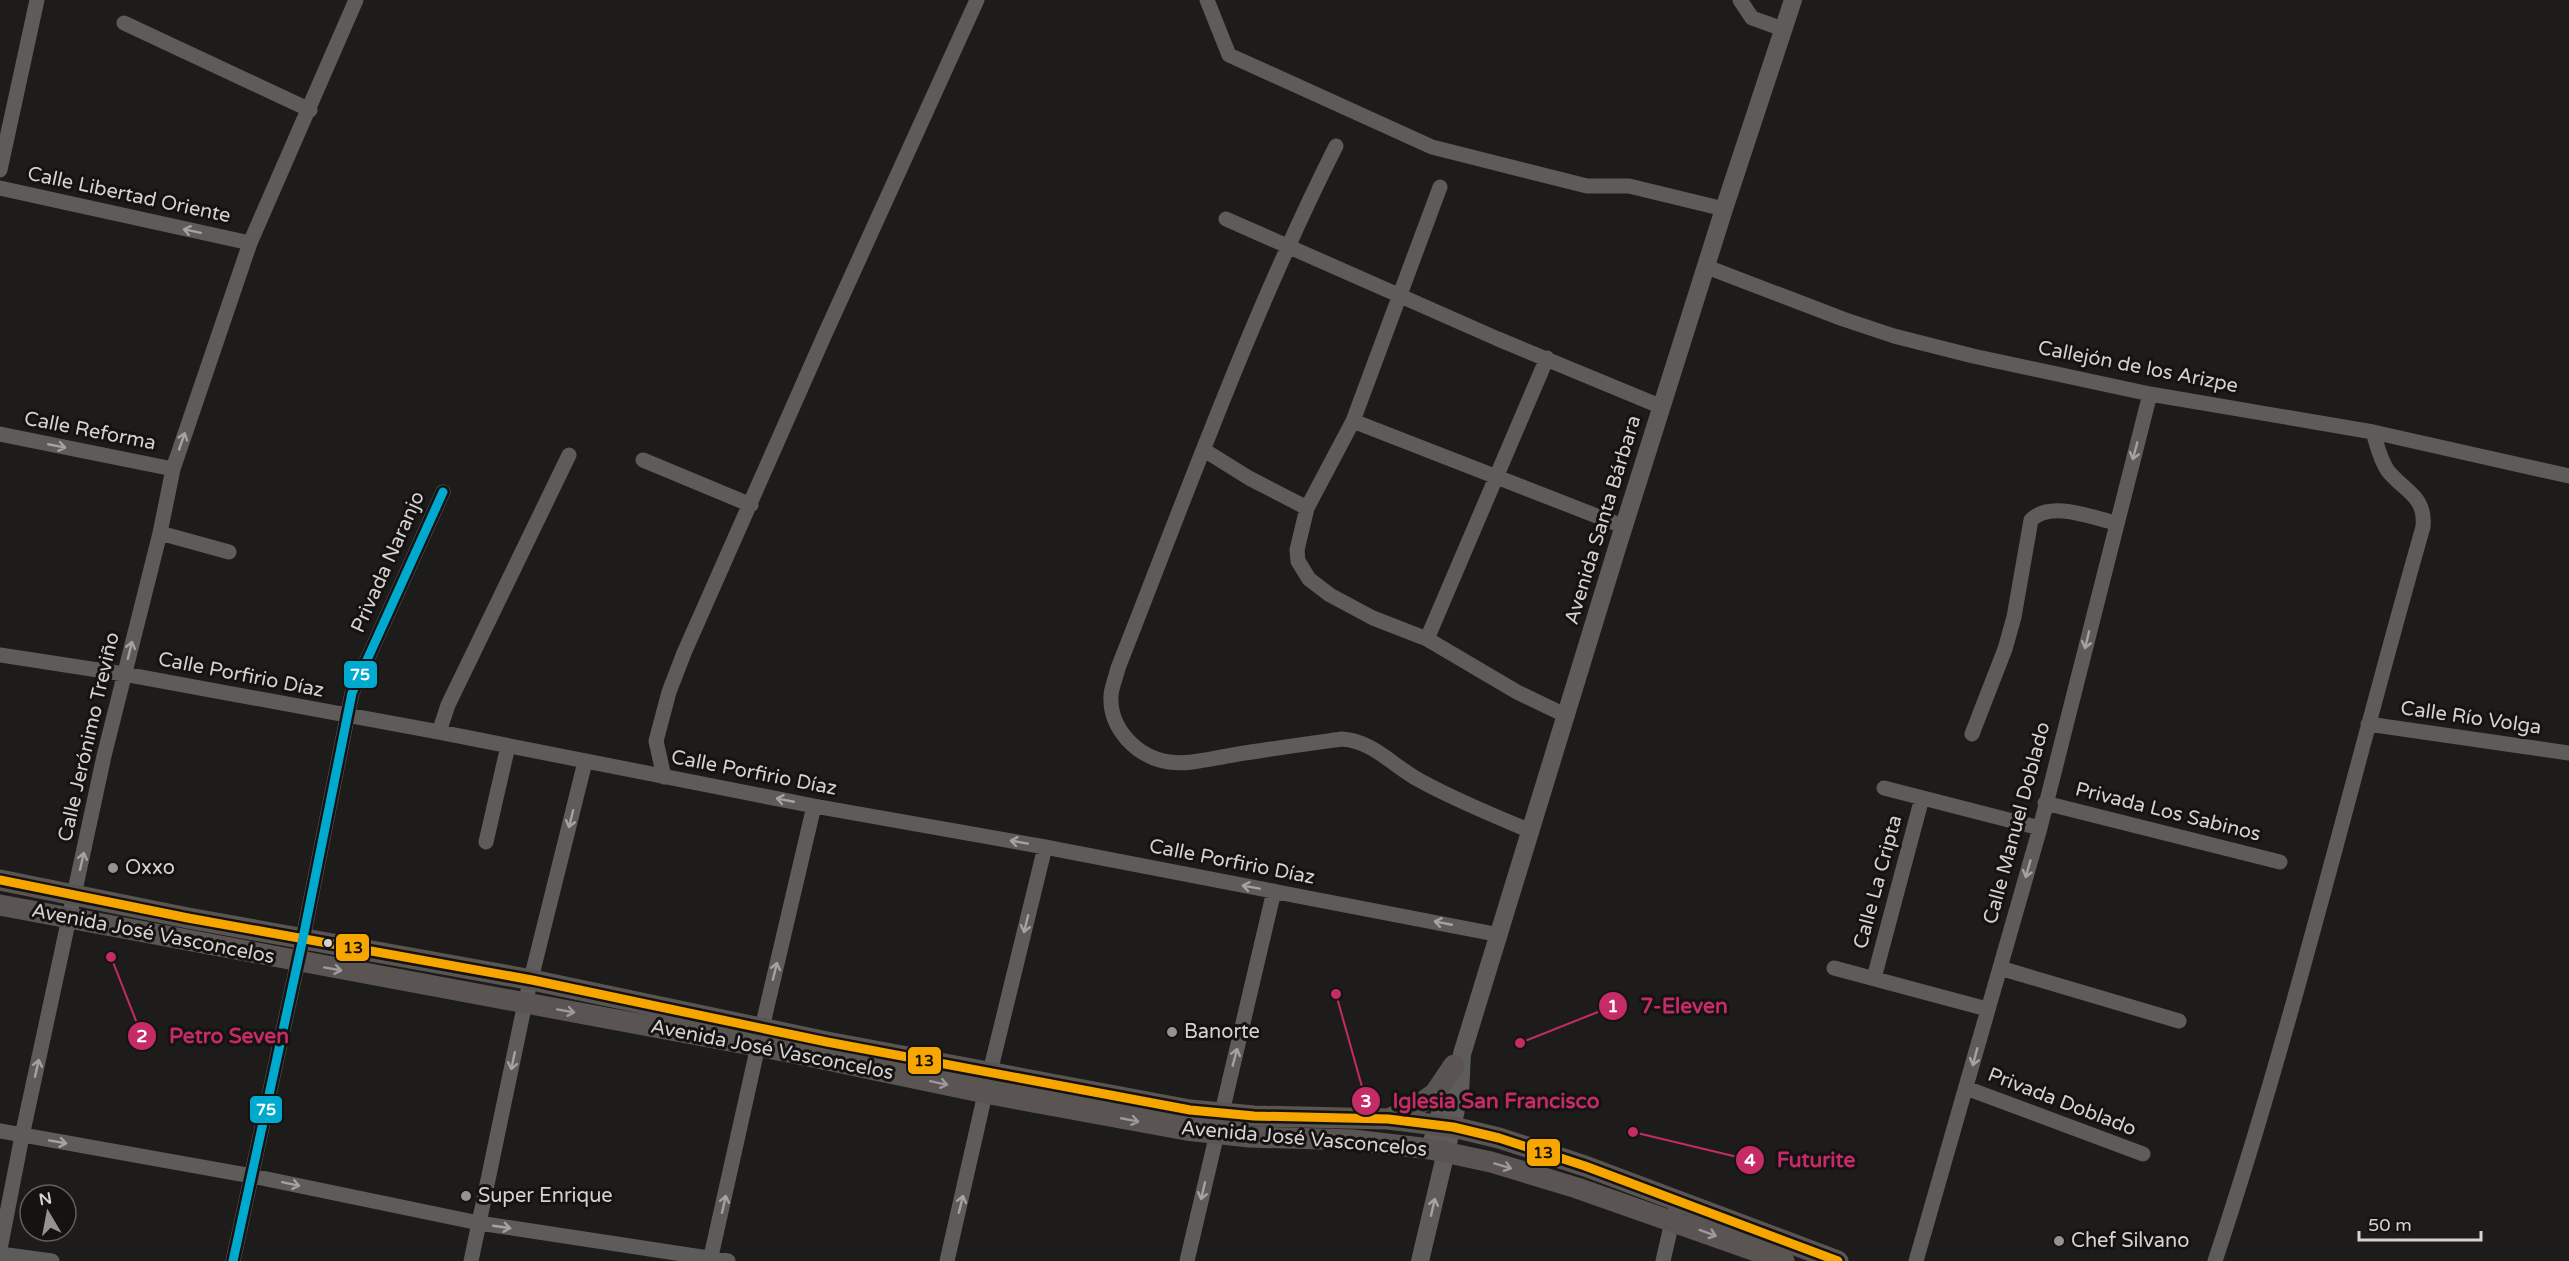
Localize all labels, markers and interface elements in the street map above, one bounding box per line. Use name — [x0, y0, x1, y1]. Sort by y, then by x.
street label: Calle Libertad Oriente — [25, 162, 233, 228]
one-way arrow — [183, 224, 202, 236]
street label: Callejón de los Arizpe — [2036, 336, 2240, 398]
street label: Calle Reforma — [22, 406, 158, 456]
street label: Avenida Santa Bárbara — [1560, 413, 1646, 627]
one-way arrow — [177, 432, 188, 451]
one-way arrow — [47, 441, 67, 452]
one-way arrow — [2129, 441, 2141, 460]
street label: Privada Naranjo — [346, 488, 430, 636]
street label: Calle Jerónimo Treviño — [53, 630, 125, 844]
one-way arrow — [2080, 630, 2092, 649]
one-way arrow — [124, 641, 136, 660]
street label: Calle Porfirio Díaz — [156, 647, 326, 703]
line badge: 75 — [343, 660, 378, 689]
text: 75 — [350, 665, 370, 685]
street label: Calle Río Volga — [2399, 696, 2543, 740]
street label: Calle Manuel Doblado — [1978, 719, 2056, 927]
street label: Calle Porfirio Díaz — [669, 745, 839, 801]
street label: Privada Los Sabinos — [2073, 777, 2263, 847]
one-way arrow — [776, 794, 796, 805]
one-way arrow — [565, 809, 577, 828]
street label: Calle La Cripta — [1849, 813, 1907, 951]
street label: Calle Porfirio Díaz — [1147, 834, 1317, 890]
one-way arrow — [1009, 836, 1029, 847]
one-way arrow — [77, 852, 89, 871]
place label: Oxxo — [125, 856, 175, 880]
one-way arrow — [2022, 859, 2033, 878]
marker: Oxxo — [106, 861, 120, 875]
one-way arrow — [1242, 881, 1262, 892]
street label: Avenida José Vasconcelos — [29, 899, 277, 969]
one-way arrow — [1020, 914, 1032, 933]
one-way arrow — [1434, 917, 1453, 928]
line badge: 13 — [335, 933, 370, 962]
unlabelled marker — [322, 937, 334, 949]
text: 13 — [343, 938, 363, 958]
one-way arrow — [770, 962, 782, 981]
one-way arrow — [323, 964, 343, 975]
callout: 7-Eleven — [1598, 986, 1739, 1025]
text: 7-Eleven — [1640, 994, 1728, 1019]
text: 1 — [1607, 995, 1619, 1017]
one-way arrow — [556, 1006, 576, 1017]
street label: Avenida José Vasconcelos — [648, 1015, 896, 1085]
callout: Petro Seven — [127, 1017, 301, 1056]
place label: Banorte — [1184, 1020, 1260, 1044]
text: Petro Seven — [169, 1024, 289, 1049]
text: 2 — [136, 1025, 148, 1047]
marker: Banorte — [1165, 1025, 1179, 1039]
line badge: 13 — [907, 1046, 942, 1075]
one-way arrow — [1968, 1047, 1980, 1066]
one-way arrow — [1229, 1048, 1241, 1067]
one-way arrow — [507, 1051, 519, 1070]
text: 13 — [914, 1051, 934, 1071]
one-way arrow — [32, 1059, 43, 1079]
street label: Privada Doblado — [1984, 1063, 2140, 1141]
one-way arrow — [928, 1078, 948, 1089]
callout: Iglesia San Francisco — [1351, 1082, 1612, 1121]
text: Iglesia San Francisco — [1393, 1089, 1600, 1114]
text: 3 — [1360, 1090, 1372, 1112]
line badge: 75 — [249, 1095, 283, 1124]
text: 75 — [256, 1100, 276, 1120]
one-way arrow — [1120, 1114, 1139, 1125]
street label: Avenida José Vasconcelos — [1180, 1116, 1428, 1162]
one-way arrow — [47, 1137, 67, 1148]
line badge: 13 — [1526, 1138, 1561, 1167]
callout: Futurite — [1735, 1140, 1867, 1179]
text: 13 — [1533, 1143, 1553, 1163]
text: Futurite — [1777, 1148, 1855, 1173]
text: 4 — [1744, 1149, 1756, 1171]
one-way arrow — [1493, 1161, 1512, 1172]
one-way arrow — [280, 1179, 300, 1190]
one-way arrow — [1196, 1181, 1208, 1200]
north arrow — [18, 1183, 78, 1243]
place label: Super Enrique — [478, 1184, 613, 1208]
text: N — [38, 1188, 54, 1210]
marker: Super Enrique — [459, 1189, 473, 1203]
one-way arrow — [718, 1195, 730, 1214]
one-way arrow — [955, 1195, 967, 1214]
one-way arrow — [1428, 1198, 1440, 1217]
scale bar — [2359, 1204, 2480, 1242]
text: 50 m — [2368, 1214, 2412, 1236]
one-way arrow — [492, 1221, 512, 1232]
one-way arrow — [1698, 1229, 1717, 1240]
place label: Chef Silvano — [2071, 1229, 2189, 1253]
marker: Chef Silvano — [2052, 1234, 2066, 1248]

